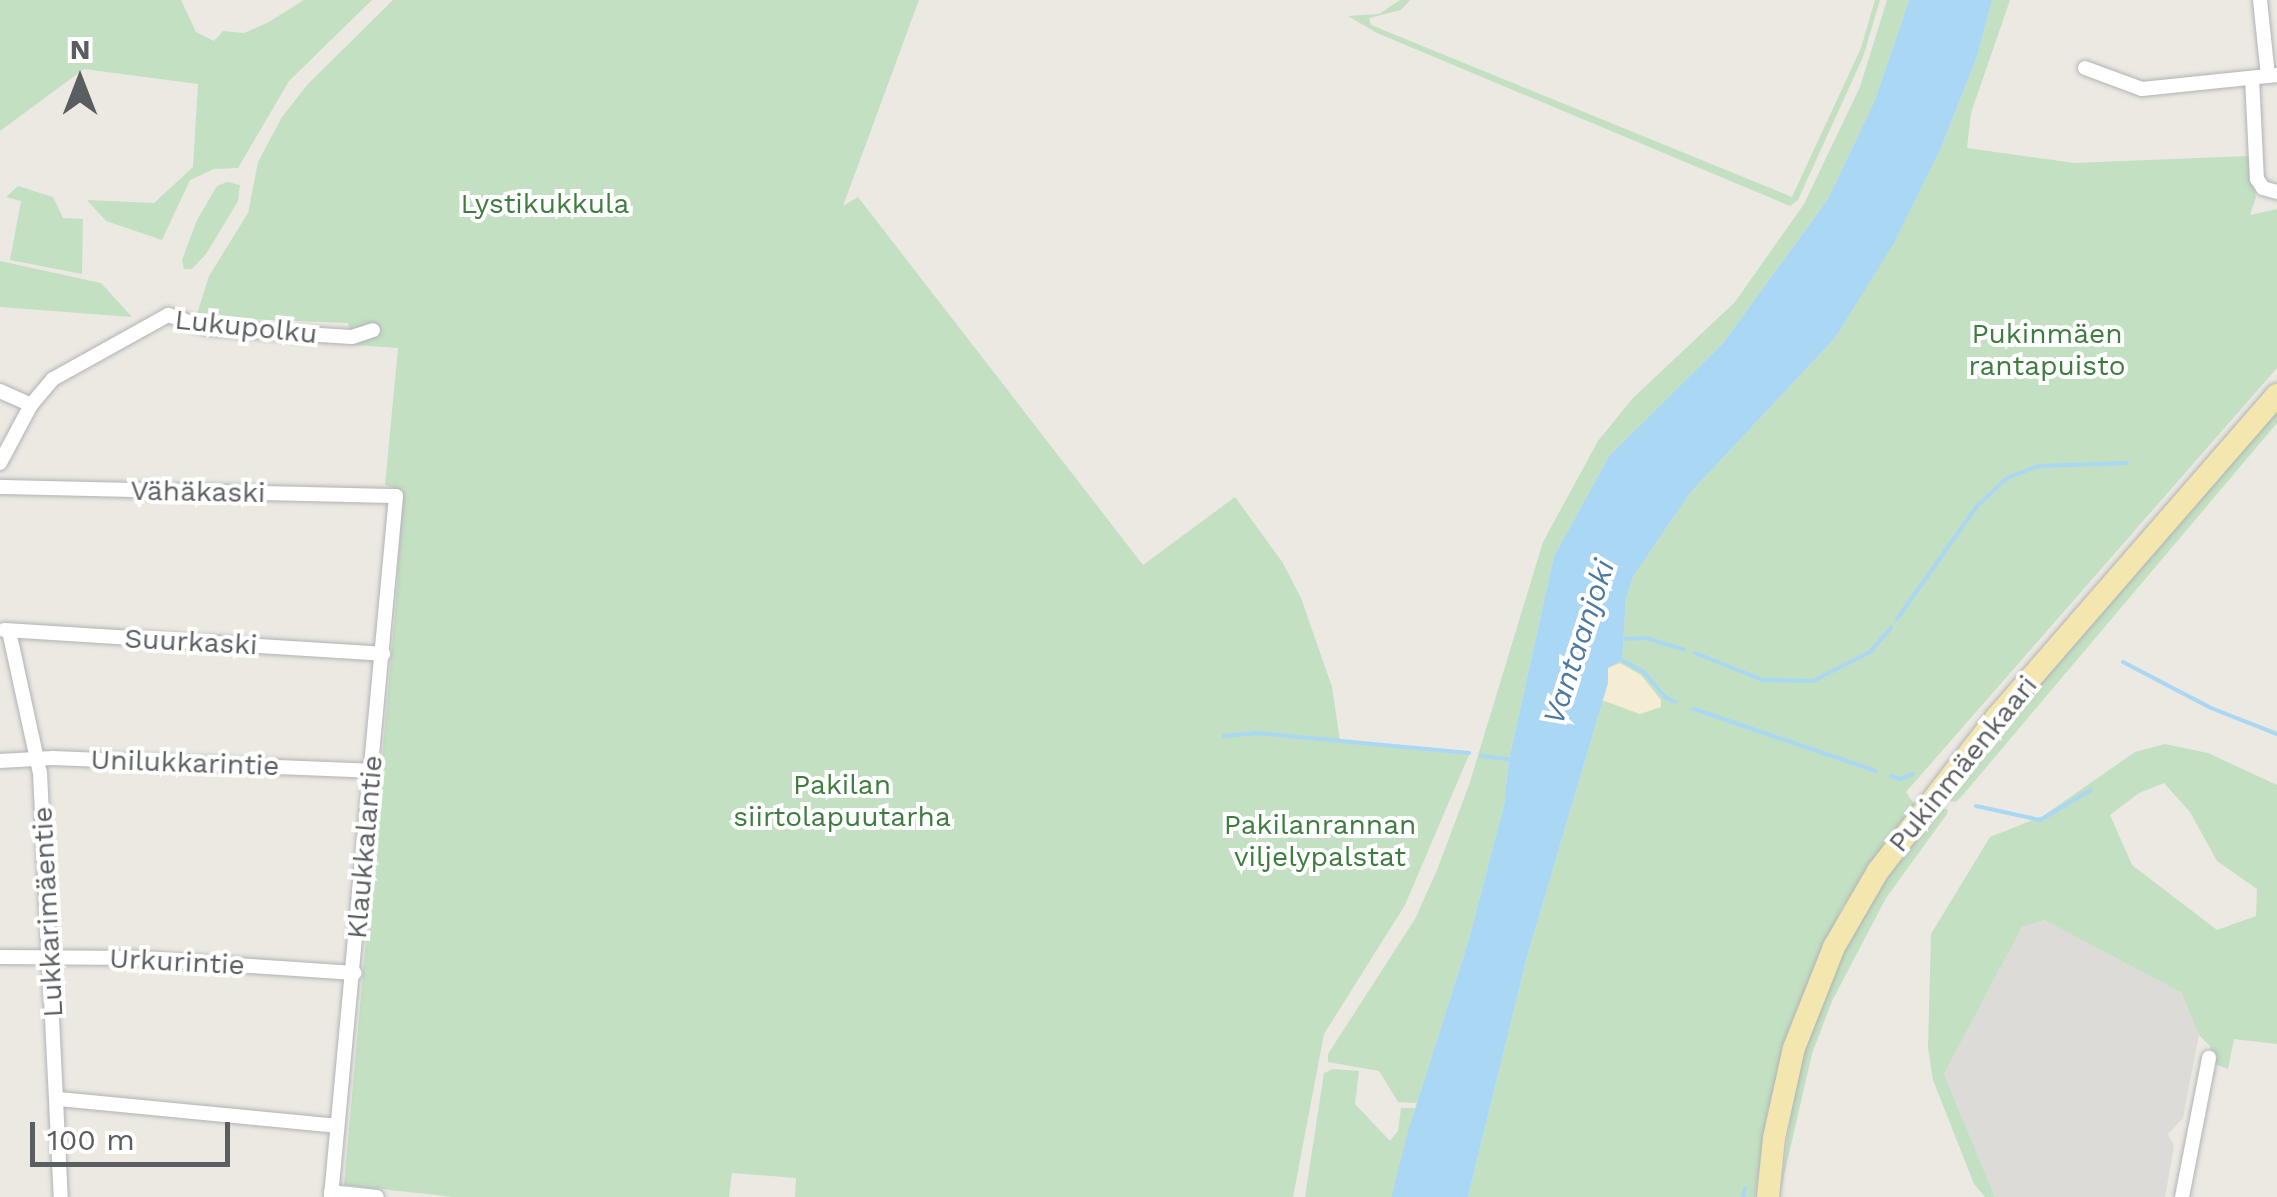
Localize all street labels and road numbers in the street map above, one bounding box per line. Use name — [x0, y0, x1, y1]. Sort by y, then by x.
street label: Lukupolku — [173, 303, 319, 351]
street label: Vähäkaski — [130, 474, 266, 510]
street label: Suurkaski — [124, 622, 258, 662]
street label: Pukinmäenkaari — [1882, 669, 2044, 859]
street label: Unilukkarintie — [90, 743, 280, 783]
street label: Klaukkalantie — [340, 754, 390, 940]
street label: Lukkarimäentie — [26, 806, 70, 1018]
street label: Urkurintie — [108, 942, 246, 982]

